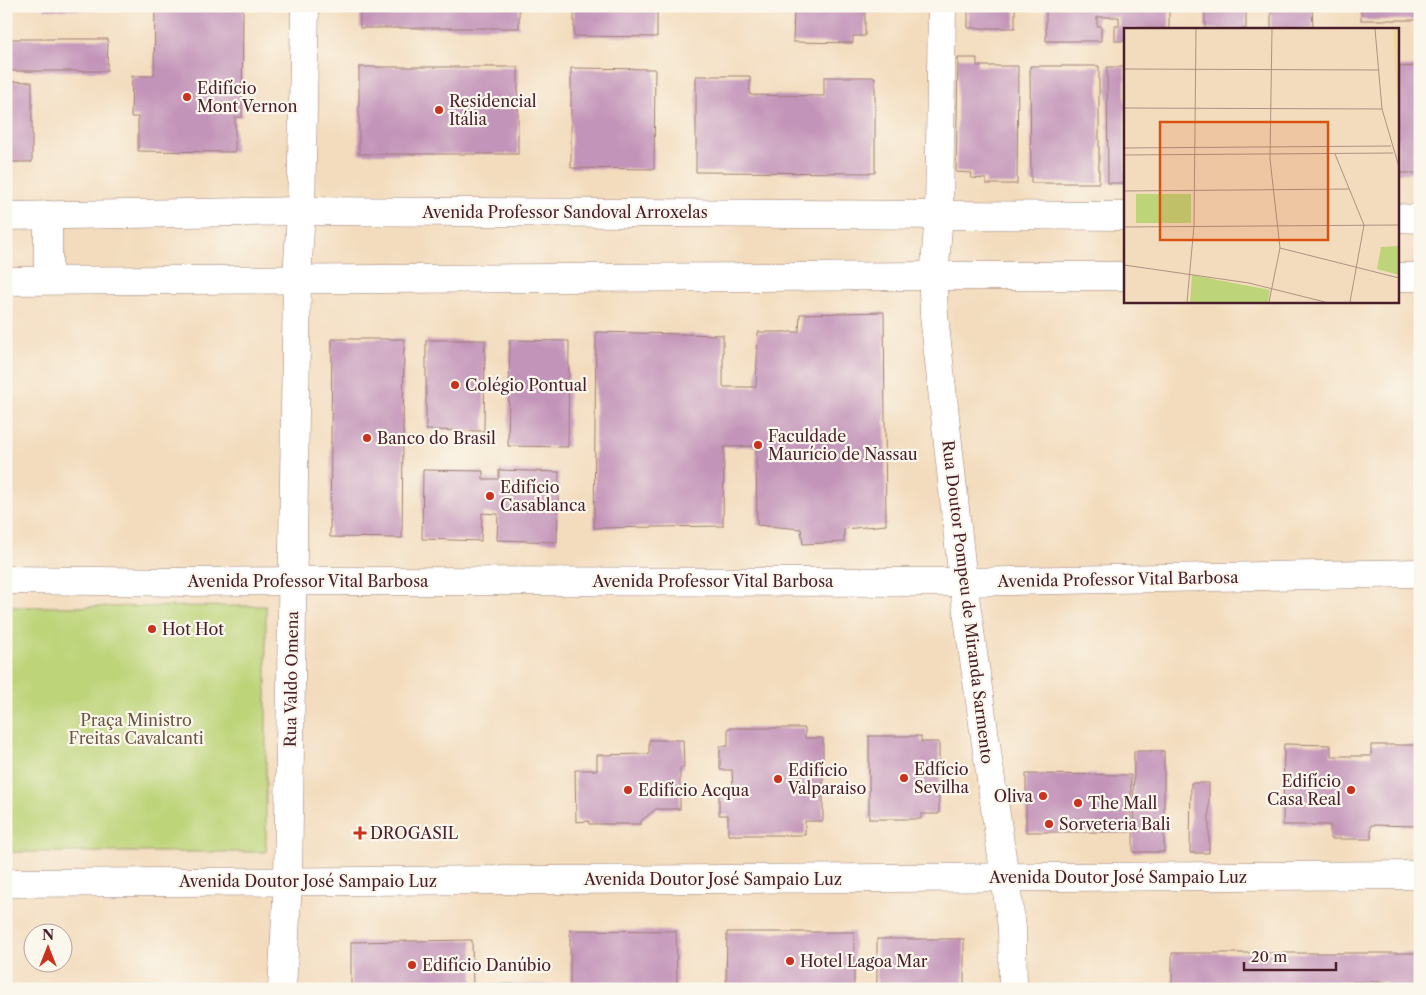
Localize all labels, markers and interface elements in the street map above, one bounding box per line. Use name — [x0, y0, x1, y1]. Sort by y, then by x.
inset map — [1124, 28, 1398, 302]
place label: Edifício Mont Vernon — [197, 78, 298, 116]
marker: Edifício Mont Vernon — [181, 91, 193, 103]
place label: Residencial Itália — [449, 91, 537, 129]
marker: Residencial Itália — [433, 104, 445, 116]
street label: Avenida Professor Sandoval Arroxelas — [421, 202, 708, 222]
place label: Colégio Pontual — [465, 375, 587, 395]
marker: Colégio Pontual — [449, 379, 461, 391]
place label: Faculdade Maurício de Nassau — [768, 426, 918, 464]
place label: Banco do Brasil — [377, 428, 496, 448]
marker: Banco do Brasil — [361, 432, 373, 444]
marker: Faculdade Maurício de Nassau — [752, 439, 764, 451]
street label: Rua Doutor Pompeu de Miranda Sarmento — [938, 439, 998, 765]
place label: Edifício Casablanca — [500, 477, 586, 515]
marker: Edifício Casablanca — [484, 490, 496, 502]
street label: Avenida Professor Vital Barbosa — [996, 567, 1239, 591]
street label: Avenida Professor Vital Barbosa — [186, 571, 429, 591]
street label: Avenida Professor Vital Barbosa — [591, 571, 834, 591]
street label: Rua Valdo Omena — [280, 610, 302, 747]
place label: Hot Hot — [162, 619, 224, 639]
marker: Hot Hot — [146, 623, 158, 635]
park label: Praça Ministro Freitas Cavalcanti — [68, 710, 204, 748]
place label: Edfício Sevilha — [914, 759, 970, 797]
place label: Edifício Valparaiso — [787, 760, 867, 798]
place label: Edifício Casa Real — [1267, 771, 1341, 809]
marker: Edfício Sevilha — [898, 772, 910, 784]
marker: Edifício Valparaiso — [772, 773, 784, 785]
place label: Edifício Acqua — [638, 780, 750, 800]
marker: Edifício Acqua — [622, 784, 634, 796]
marker: Edifício Casa Real — [1345, 784, 1357, 796]
place label: Oliva — [994, 786, 1034, 806]
marker: Oliva — [1037, 790, 1049, 802]
place label: The Mall — [1088, 793, 1157, 813]
marker: The Mall — [1072, 797, 1084, 809]
place label: Sorveteria Bali — [1059, 814, 1170, 834]
marker: Sorveteria Bali — [1043, 818, 1055, 830]
place label: DROGASIL — [370, 823, 459, 843]
marker: DROGASIL — [354, 827, 366, 839]
street label: Avenida Doutor José Sampaio Luz — [988, 867, 1247, 887]
street label: Avenida Doutor José Sampaio Luz — [583, 869, 842, 889]
street label: Avenida Doutor José Sampaio Luz — [178, 871, 437, 891]
north arrow — [22, 922, 72, 972]
text: N — [42, 926, 54, 944]
scale bar — [1244, 940, 1336, 972]
text: 20 m — [1251, 947, 1287, 966]
place label: Hotel Lagoa Mar — [800, 951, 928, 971]
place label: Edifício Danúbio — [422, 955, 551, 975]
marker: Hotel Lagoa Mar — [784, 955, 796, 967]
marker: Edifício Danúbio — [406, 959, 418, 971]

